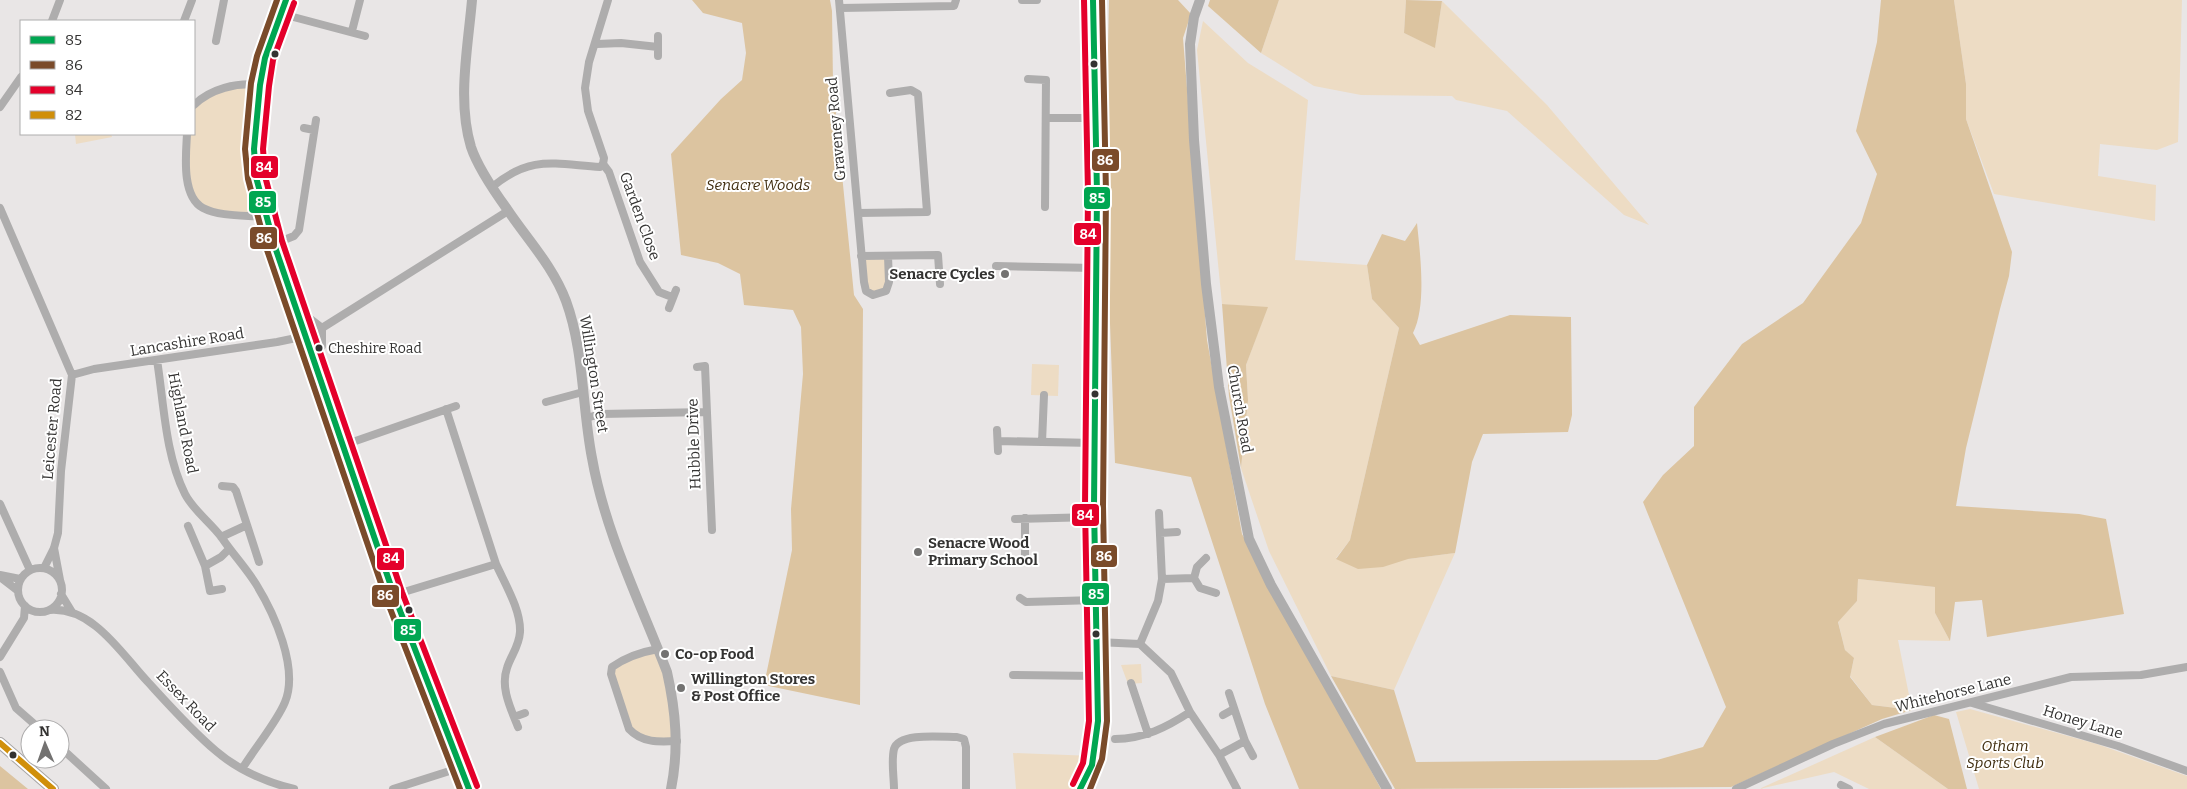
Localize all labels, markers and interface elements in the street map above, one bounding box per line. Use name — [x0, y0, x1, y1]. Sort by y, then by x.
legend — [20, 20, 195, 135]
text: 85 — [65, 31, 82, 49]
unlabelled marker — [270, 49, 280, 59]
text: 86 — [65, 56, 83, 74]
unlabelled marker — [1089, 59, 1099, 69]
street label: Graveney Road — [822, 76, 850, 182]
text: 84 — [65, 81, 83, 99]
text: 82 — [65, 106, 82, 124]
line badge: 86 — [1091, 148, 1120, 172]
text: 86 — [1097, 152, 1113, 169]
line badge: 84 — [250, 155, 279, 179]
text: 84 — [256, 159, 273, 176]
street label: Garden Close — [616, 169, 664, 263]
park label: Senacre Woods — [706, 176, 810, 194]
line badge: 85 — [1083, 186, 1111, 210]
line badge: 85 — [248, 190, 277, 214]
text: 85 — [1089, 190, 1105, 207]
text: 85 — [255, 194, 271, 211]
line badge: 84 — [1073, 222, 1102, 246]
line badge: 86 — [249, 226, 278, 250]
text: 84 — [1080, 226, 1097, 243]
text: 86 — [256, 230, 272, 247]
place label: Senacre Cycles — [889, 265, 995, 283]
marker: Senacre Cycles — [999, 268, 1011, 280]
street label: Willington Street — [576, 314, 612, 435]
street label: Lancashire Road — [129, 324, 245, 360]
place label: Cheshire Road — [328, 340, 422, 357]
marker: Cheshire Road — [314, 343, 324, 353]
street label: Church Road — [1223, 364, 1257, 455]
street label: Highland Road — [164, 371, 202, 475]
street label: Leicester Road — [39, 377, 65, 481]
unlabelled marker — [1090, 389, 1100, 399]
street label: Hubble Drive — [683, 398, 705, 490]
line badge: 84 — [1071, 503, 1100, 527]
text: 84 — [1077, 507, 1094, 524]
place label: Senacre Wood Primary School — [928, 534, 1038, 569]
line badge: 86 — [1090, 544, 1118, 568]
marker: Senacre Wood Primary School — [912, 546, 924, 558]
line badge: 84 — [376, 547, 405, 571]
text: 86 — [1096, 548, 1112, 565]
text: 84 — [383, 550, 400, 567]
line badge: 85 — [1081, 582, 1110, 606]
line badge: 86 — [371, 584, 400, 608]
text: 85 — [1088, 586, 1104, 603]
text: 86 — [377, 587, 393, 604]
unlabelled marker — [404, 605, 414, 615]
line badge: 85 — [393, 618, 422, 642]
text: 85 — [400, 622, 416, 639]
unlabelled marker — [1091, 629, 1101, 639]
place label: Co-op Food — [675, 645, 754, 663]
marker: Co-op Food — [659, 648, 671, 660]
street label: Essex Road — [153, 667, 220, 735]
place label: Willington Stores & Post Office — [691, 670, 815, 705]
street label: Whitehorse Lane — [1893, 670, 2013, 716]
marker: Willington Stores & Post Office — [675, 682, 687, 694]
street label: Honey Lane — [2041, 701, 2125, 743]
north arrow — [20, 719, 70, 769]
text: N — [39, 723, 50, 740]
park label: Otham Sports Club — [1966, 737, 2044, 772]
unlabelled marker — [8, 750, 18, 760]

